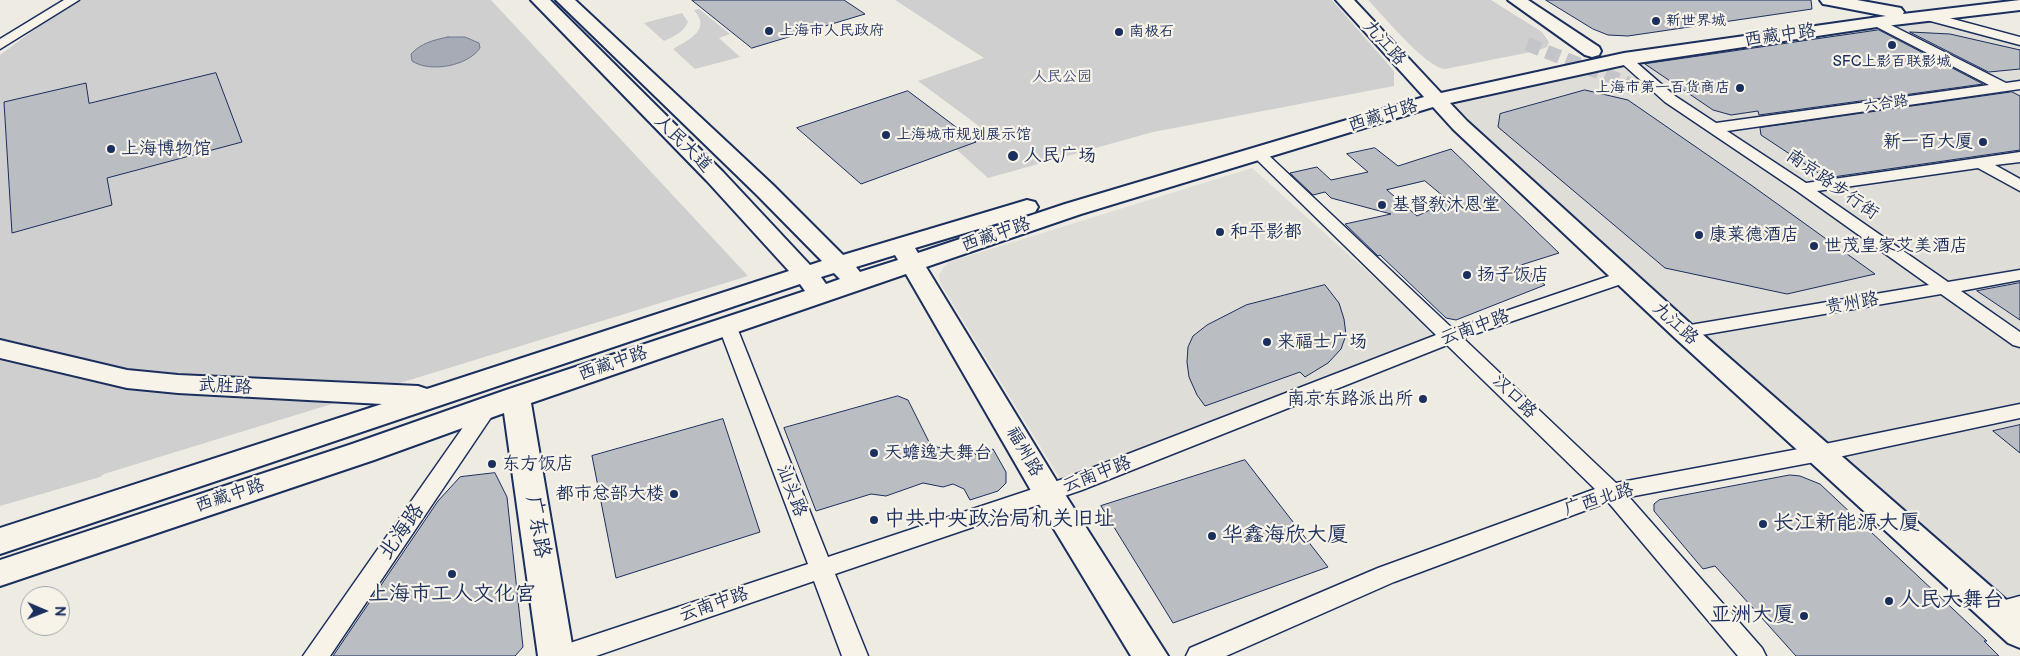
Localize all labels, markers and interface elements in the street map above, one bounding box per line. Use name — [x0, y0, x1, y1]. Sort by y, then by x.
place label: 新世界城 — [1666, 12, 1726, 30]
marker: 新世界城 — [1650, 15, 1662, 27]
street label: 九江路 — [1358, 16, 1410, 70]
street label: 西藏中路 — [1743, 20, 1817, 52]
place label: 上海市人民政府 — [779, 22, 884, 40]
place label: 南极石 — [1129, 23, 1174, 41]
marker: 上海市人民政府 — [763, 25, 775, 37]
marker: 南极石 — [1113, 26, 1125, 38]
marker: SFC上影百联影城 — [1886, 39, 1898, 51]
place label: SFC上影百联影城 — [1833, 53, 1951, 71]
park label: 人民公园 — [1032, 68, 1092, 86]
place label: 上海市第一百货商店 — [1595, 79, 1730, 97]
marker: 上海市第一百货商店 — [1734, 82, 1746, 94]
street label: 六合路 — [1862, 92, 1910, 116]
street label: 西藏中路 — [1345, 95, 1421, 137]
street label: 人民大道 — [650, 111, 716, 177]
place label: 上海城市规划展示馆 — [896, 126, 1031, 144]
marker: 上海城市规划展示馆 — [880, 129, 892, 141]
place label: 新一百大厦 — [1883, 131, 1973, 153]
marker: 新一百大厦 — [1977, 136, 1989, 148]
place label: 上海博物馆 — [121, 138, 211, 160]
marker: 上海博物馆 — [105, 143, 117, 155]
place label: 人民广场 — [1024, 145, 1096, 167]
street label: 南京路步行街 — [1782, 145, 1882, 225]
marker: 人民广场 — [1006, 149, 1020, 163]
place label: 基督教沐恩堂 — [1392, 194, 1500, 216]
marker: 基督教沐恩堂 — [1376, 199, 1388, 211]
street label: 西藏中路 — [958, 213, 1034, 257]
place label: 和平影都 — [1230, 221, 1302, 243]
place label: 康莱德酒店 — [1709, 224, 1799, 246]
marker: 和平影都 — [1214, 226, 1226, 238]
marker: 康莱德酒店 — [1693, 229, 1705, 241]
place label: 世茂皇家艾美酒店 — [1824, 235, 1968, 257]
marker: 世茂皇家艾美酒店 — [1808, 240, 1820, 252]
place label: 扬子饭店 — [1477, 264, 1549, 286]
marker: 扬子饭店 — [1461, 269, 1473, 281]
street label: 贵州路 — [1824, 289, 1880, 319]
street label: 九江路 — [1648, 298, 1702, 350]
street label: 云南中路 — [1437, 306, 1513, 350]
place label: 来福士广场 — [1277, 331, 1367, 353]
marker: 来福士广场 — [1261, 336, 1273, 348]
street label: 西藏中路 — [575, 342, 651, 386]
street label: 汉口路 — [1487, 370, 1541, 424]
street label: 武胜路 — [197, 375, 253, 399]
place label: 南京东路派出所 — [1287, 388, 1413, 410]
marker: 南京东路派出所 — [1417, 393, 1429, 405]
street label: 福州路 — [1001, 423, 1047, 481]
place label: 天蟾逸夫舞台 — [884, 442, 992, 464]
marker: 天蟾逸夫舞台 — [868, 447, 880, 459]
street label: 云南中路 — [1060, 452, 1134, 498]
place label: 东方饭店 — [502, 453, 574, 475]
marker: 东方饭店 — [486, 458, 498, 470]
street label: 汕头路 — [771, 462, 811, 520]
street label: 西藏中路 — [192, 475, 268, 517]
street label: 广西北路 — [1561, 479, 1637, 521]
place label: 都市总部大楼 — [556, 483, 664, 505]
marker: 都市总部大楼 — [668, 488, 680, 500]
street label: 广东路 — [520, 494, 554, 560]
street label: 北海路 — [374, 499, 430, 565]
place label: 中共中央政治局机关旧址 — [884, 507, 1115, 533]
place label: 长江新能源大厦 — [1773, 511, 1920, 537]
marker: 中共中央政治局机关旧址 — [868, 514, 880, 526]
marker: 长江新能源大厦 — [1757, 518, 1769, 530]
place label: 华鑫海欣大厦 — [1222, 523, 1348, 549]
marker: 华鑫海欣大厦 — [1206, 530, 1218, 542]
marker: 上海市工人文化宫 — [446, 568, 458, 580]
place label: 上海市工人文化宫 — [368, 582, 536, 608]
street label: 云南中路 — [676, 583, 752, 627]
north arrow — [20, 586, 70, 636]
place label: 人民大舞台 — [1899, 588, 2004, 614]
marker: 人民大舞台 — [1883, 595, 1895, 607]
place label: 亚洲大厦 — [1710, 603, 1794, 629]
text: N — [51, 606, 68, 617]
marker: 亚洲大厦 — [1798, 610, 1810, 622]

